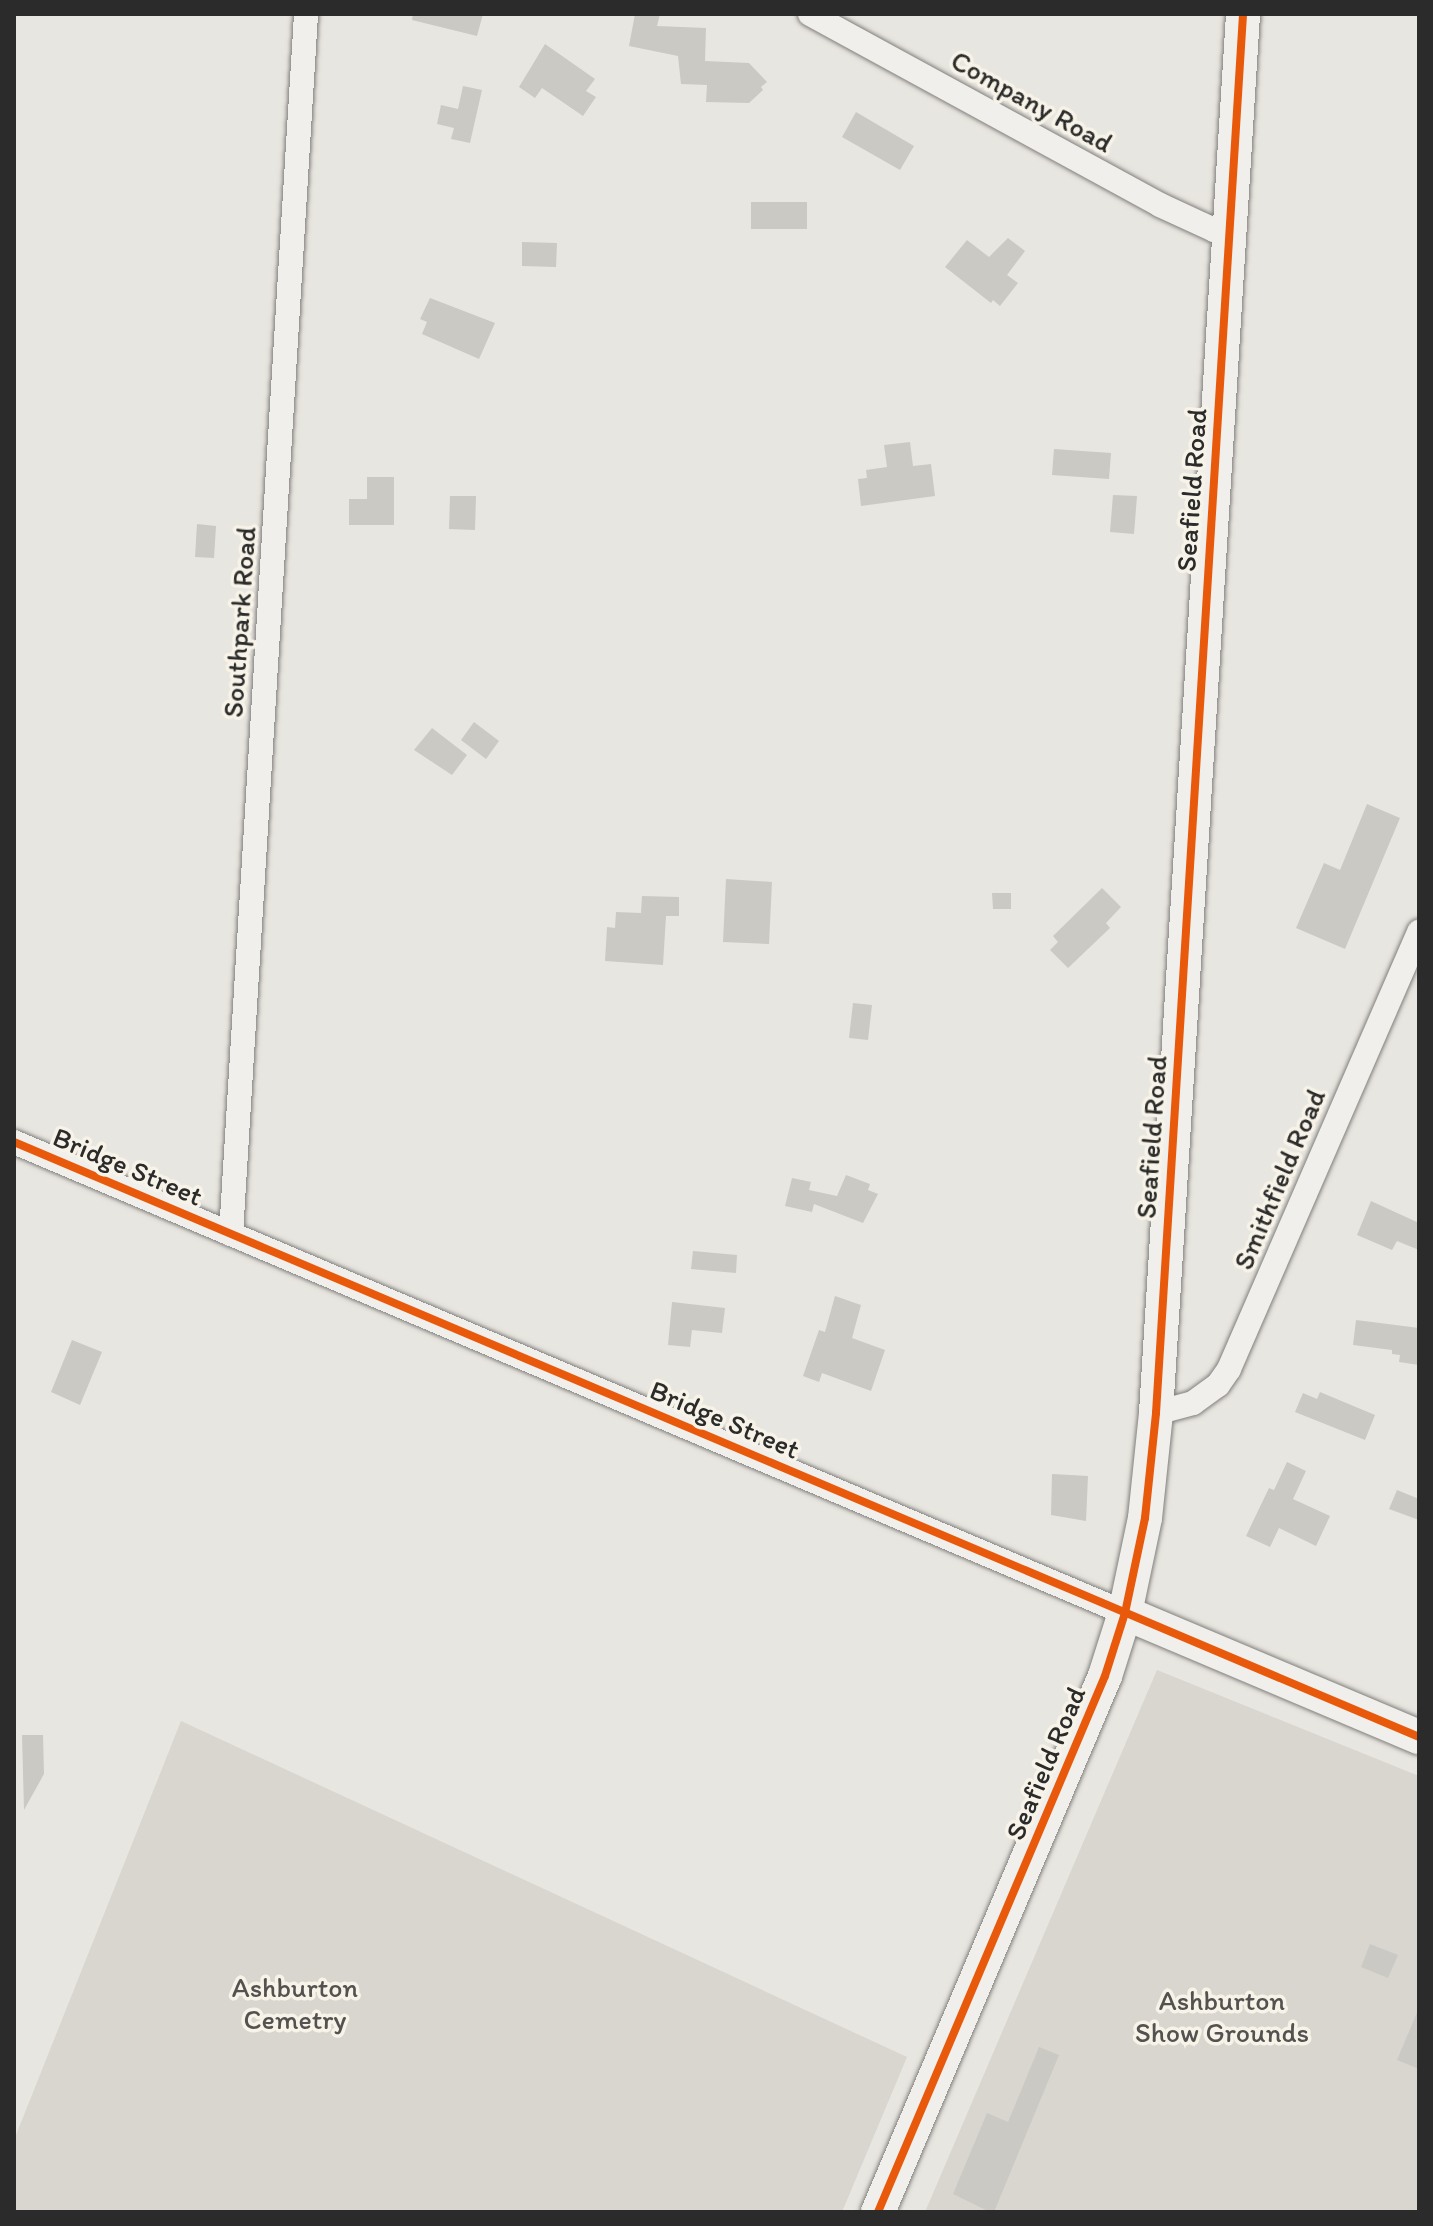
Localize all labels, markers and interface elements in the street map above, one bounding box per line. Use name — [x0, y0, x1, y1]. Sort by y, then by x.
street label: Company Road — [946, 43, 1118, 159]
street label: Seafield Road — [1169, 407, 1213, 573]
street label: Southpark Road — [216, 525, 262, 719]
street label: Seafield Road — [1129, 1054, 1173, 1220]
street label: Smithfield Road — [1226, 1084, 1332, 1274]
street label: Bridge Street — [48, 1119, 208, 1213]
street label: Bridge Street — [645, 1372, 805, 1466]
street label: Seafield Road — [998, 1681, 1092, 1845]
park label: Ashburton Cemetry — [232, 1970, 358, 2036]
park label: Ashburton Show Grounds — [1135, 1983, 1309, 2049]

